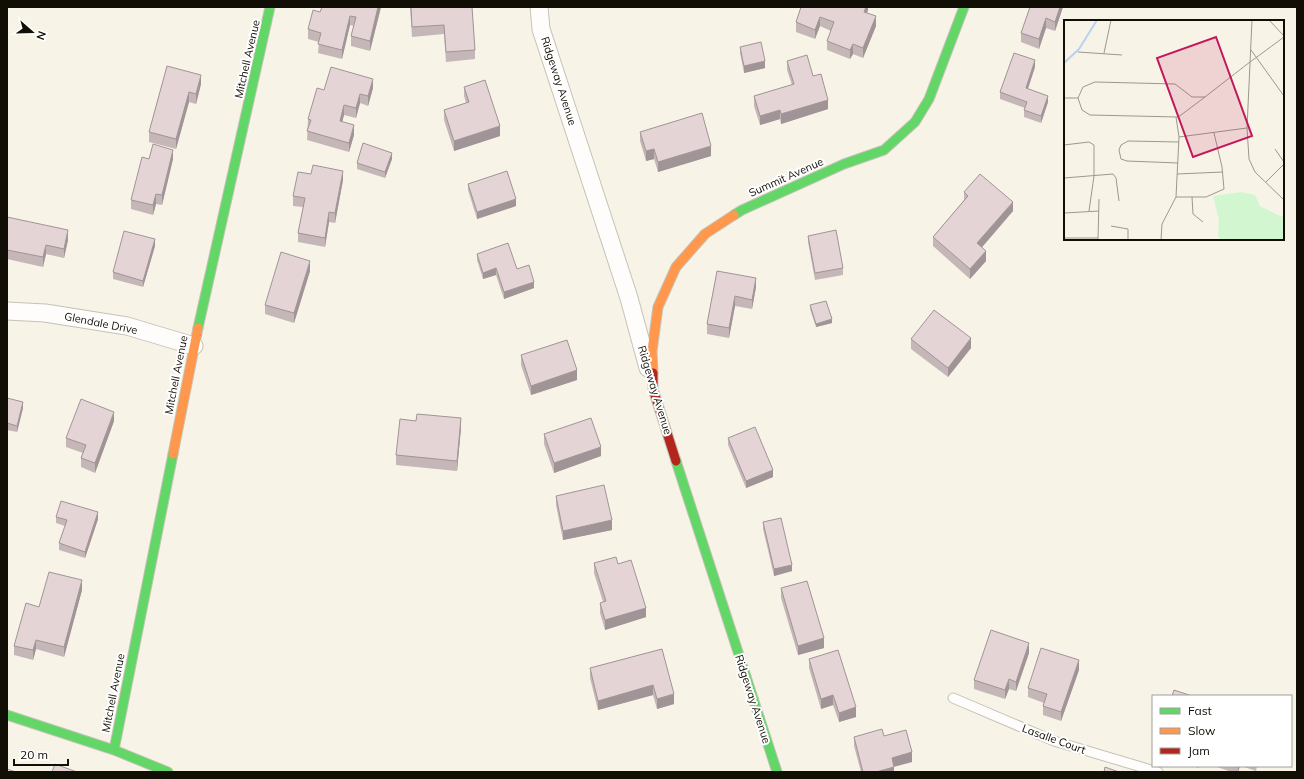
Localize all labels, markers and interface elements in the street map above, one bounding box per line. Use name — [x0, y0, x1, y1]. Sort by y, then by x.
north arrow — [12, 12, 52, 52]
street label: Mitchell Avenue — [231, 18, 263, 100]
inset map — [1064, 20, 1284, 240]
text: N — [33, 29, 49, 42]
street label: Ridgeway Avenue — [538, 35, 580, 127]
street label: Summit Avenue — [747, 154, 825, 200]
street label: Glendale Drive — [63, 309, 139, 337]
street label: Mitchell Avenue — [161, 334, 191, 416]
street label: Ridgeway Avenue — [635, 344, 675, 436]
street label: Mitchell Avenue — [98, 652, 128, 734]
street label: Ridgeway Avenue — [732, 653, 774, 745]
legend — [1152, 695, 1292, 767]
text: Fast — [1188, 703, 1212, 718]
street label: Lasalle Court — [1020, 721, 1088, 757]
text: Slow — [1188, 723, 1216, 738]
scale bar — [14, 741, 68, 767]
text: Jam — [1188, 743, 1210, 758]
text: 20 m — [20, 747, 48, 762]

